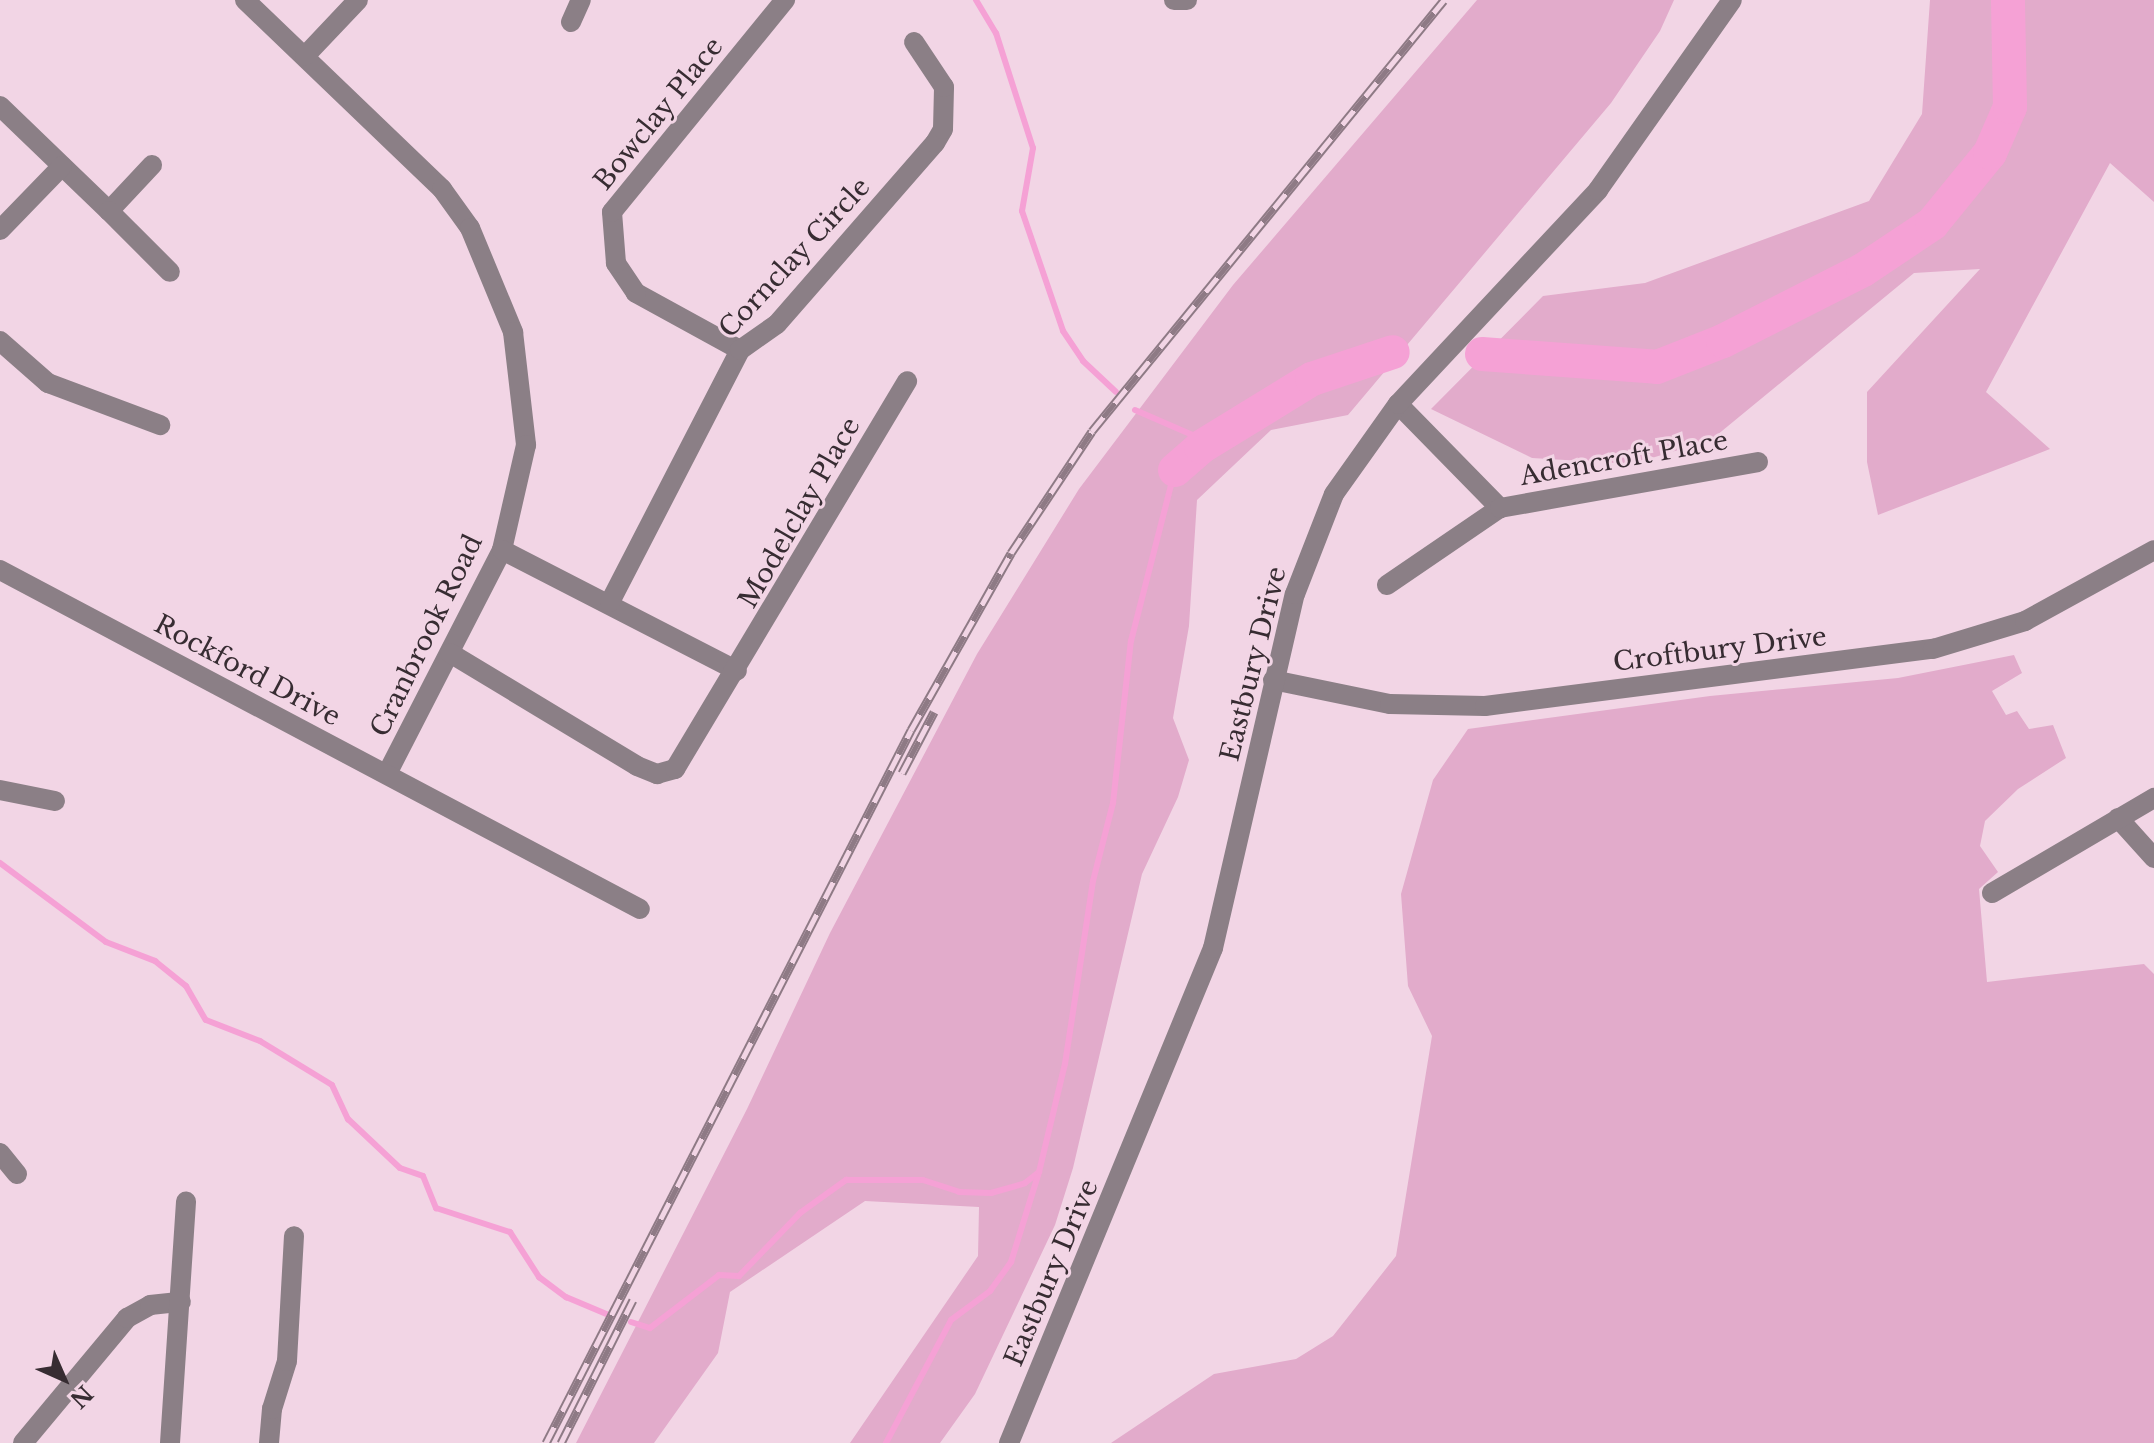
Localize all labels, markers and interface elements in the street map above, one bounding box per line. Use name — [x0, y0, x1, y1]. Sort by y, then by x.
street label: Bowclay Place — [588, 31, 730, 197]
street label: Cornclay Circle — [713, 171, 877, 345]
street label: Modelclay Place — [733, 412, 867, 614]
street label: Adencroft Place — [1518, 425, 1730, 493]
street label: Cranbrook Road — [364, 530, 490, 742]
street label: Eastbury Drive — [1215, 563, 1293, 765]
street label: Rockford Drive — [149, 609, 345, 733]
street label: Croftbury Drive — [1611, 621, 1829, 679]
street label: Eastbury Drive — [999, 1175, 1105, 1371]
north arrow — [24, 1339, 104, 1419]
text: N — [64, 1379, 98, 1413]

